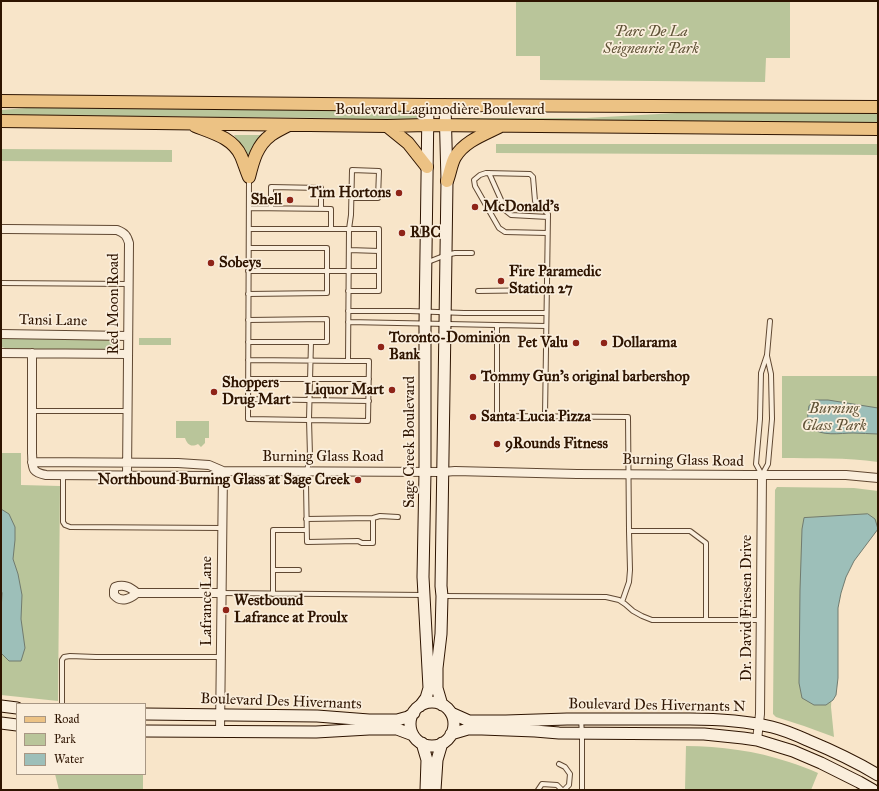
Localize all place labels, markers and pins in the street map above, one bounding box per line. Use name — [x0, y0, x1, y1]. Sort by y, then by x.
place label: Tim Hortons — [308, 184, 391, 202]
marker: Tim Hortons — [394, 188, 404, 198]
place label: Shell — [251, 191, 282, 209]
marker: Shell — [285, 195, 295, 205]
place label: McDonald's — [483, 198, 559, 216]
marker: McDonald's — [470, 202, 480, 212]
place label: RBC — [410, 224, 441, 242]
marker: RBC — [397, 228, 407, 238]
place label: Sobeys — [219, 254, 261, 272]
marker: Sobeys — [206, 258, 216, 268]
place label: Fire Paramedic Station 27 — [509, 263, 601, 298]
marker: Fire Paramedic Station 27 — [496, 276, 506, 286]
place label: Toronto-Dominion Bank — [389, 329, 510, 364]
place label: Pet Valu — [517, 334, 568, 352]
place label: Dollarama — [612, 334, 677, 352]
marker: Pet Valu — [571, 338, 581, 348]
marker: Dollarama — [599, 338, 609, 348]
marker: Toronto-Dominion Bank — [376, 342, 386, 352]
place label: Tommy Gun's original barbershop — [481, 368, 690, 386]
marker: Tommy Gun's original barbershop — [468, 372, 478, 382]
place label: Shoppers Drug Mart — [222, 374, 290, 409]
place label: Liquor Mart — [304, 381, 384, 399]
marker: Liquor Mart — [387, 385, 397, 395]
marker: Shoppers Drug Mart — [209, 387, 219, 397]
place label: Santa Lucia Pizza — [481, 408, 591, 426]
marker: Santa Lucia Pizza — [468, 412, 478, 422]
place label: 9Rounds Fitness — [505, 435, 608, 453]
marker: 9Rounds Fitness — [492, 439, 502, 449]
place label: Northbound Burning Glass at Sage Creek — [98, 471, 350, 489]
marker: Northbound Burning Glass at Sage Creek — [353, 475, 363, 485]
place label: Westbound Lafrance at Proulx — [234, 592, 348, 627]
marker: Westbound Lafrance at Proulx — [221, 605, 231, 615]

